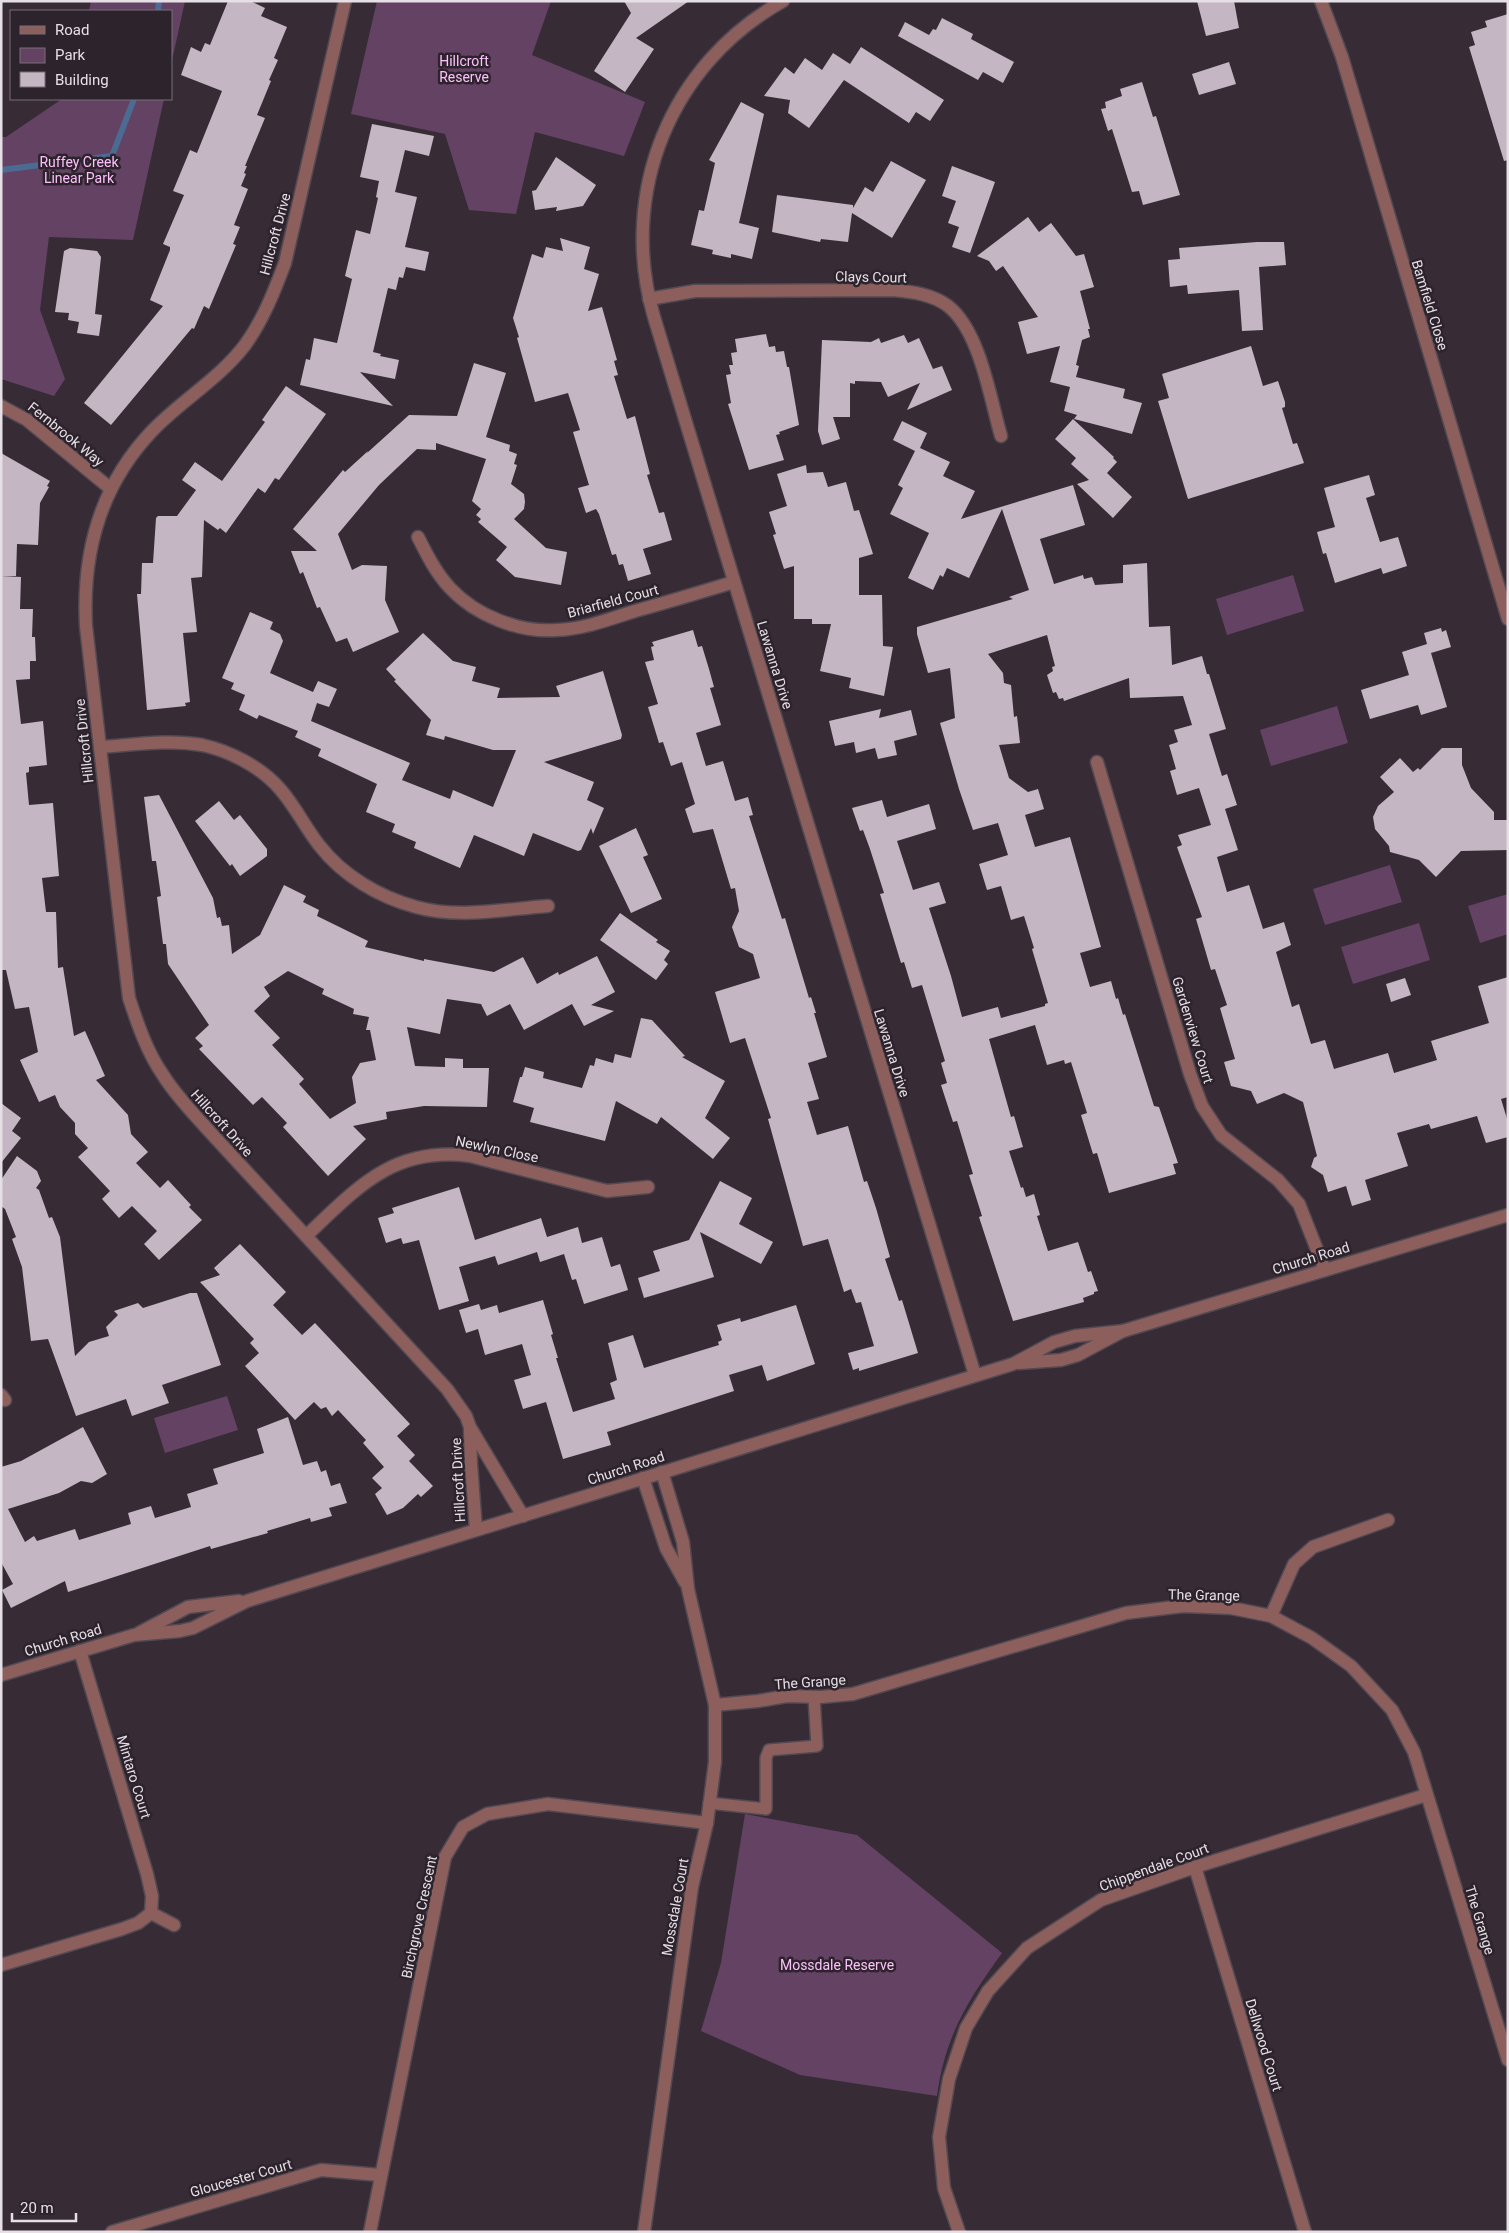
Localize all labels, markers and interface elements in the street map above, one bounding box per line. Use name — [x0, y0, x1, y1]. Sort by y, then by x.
legend — [10, 10, 172, 100]
text: Road — [55, 21, 89, 39]
text: Park — [55, 46, 86, 64]
park label: Hillcroft Reserve — [439, 53, 489, 85]
text: Building — [55, 71, 109, 89]
park label: Ruffey Creek Linear Park — [39, 154, 119, 186]
street label: Hillcroft Drive — [256, 191, 294, 277]
street label: Bamfield Close — [1409, 258, 1451, 352]
street label: Clays Court — [835, 268, 907, 286]
street label: Fernbrook Way — [25, 399, 107, 470]
street label: Briarfield Court — [566, 581, 661, 621]
street label: Lawanna Drive — [754, 619, 796, 711]
street label: Hillcroft Drive — [72, 698, 96, 784]
street label: Gardenview Court — [1169, 975, 1217, 1086]
street label: Lawanna Drive — [871, 1007, 913, 1099]
street label: Hillcroft Drive — [188, 1086, 256, 1160]
street label: Newlyn Close — [454, 1132, 540, 1166]
street label: Church Road — [1271, 1239, 1351, 1277]
street label: Hillcroft Drive — [448, 1437, 468, 1523]
street label: Church Road — [586, 1448, 666, 1488]
street label: The Grange — [1168, 1586, 1240, 1604]
street label: Church Road — [23, 1621, 103, 1659]
street label: The Grange — [774, 1672, 846, 1692]
street label: Mintaro Court — [114, 1733, 154, 1821]
street label: Chippendale Court — [1097, 1840, 1211, 1894]
street label: Birchgrove Crescent — [398, 1854, 440, 1980]
street label: Mossdale Court — [659, 1856, 692, 1957]
street label: The Grange — [1462, 1883, 1498, 1957]
park label: Mossdale Reserve — [780, 1957, 894, 1973]
street label: Dellwood Court — [1242, 1997, 1286, 2094]
street label: Gloucester Court — [188, 2156, 294, 2200]
scale bar — [12, 2190, 76, 2222]
text: 20 m — [20, 2199, 54, 2217]

